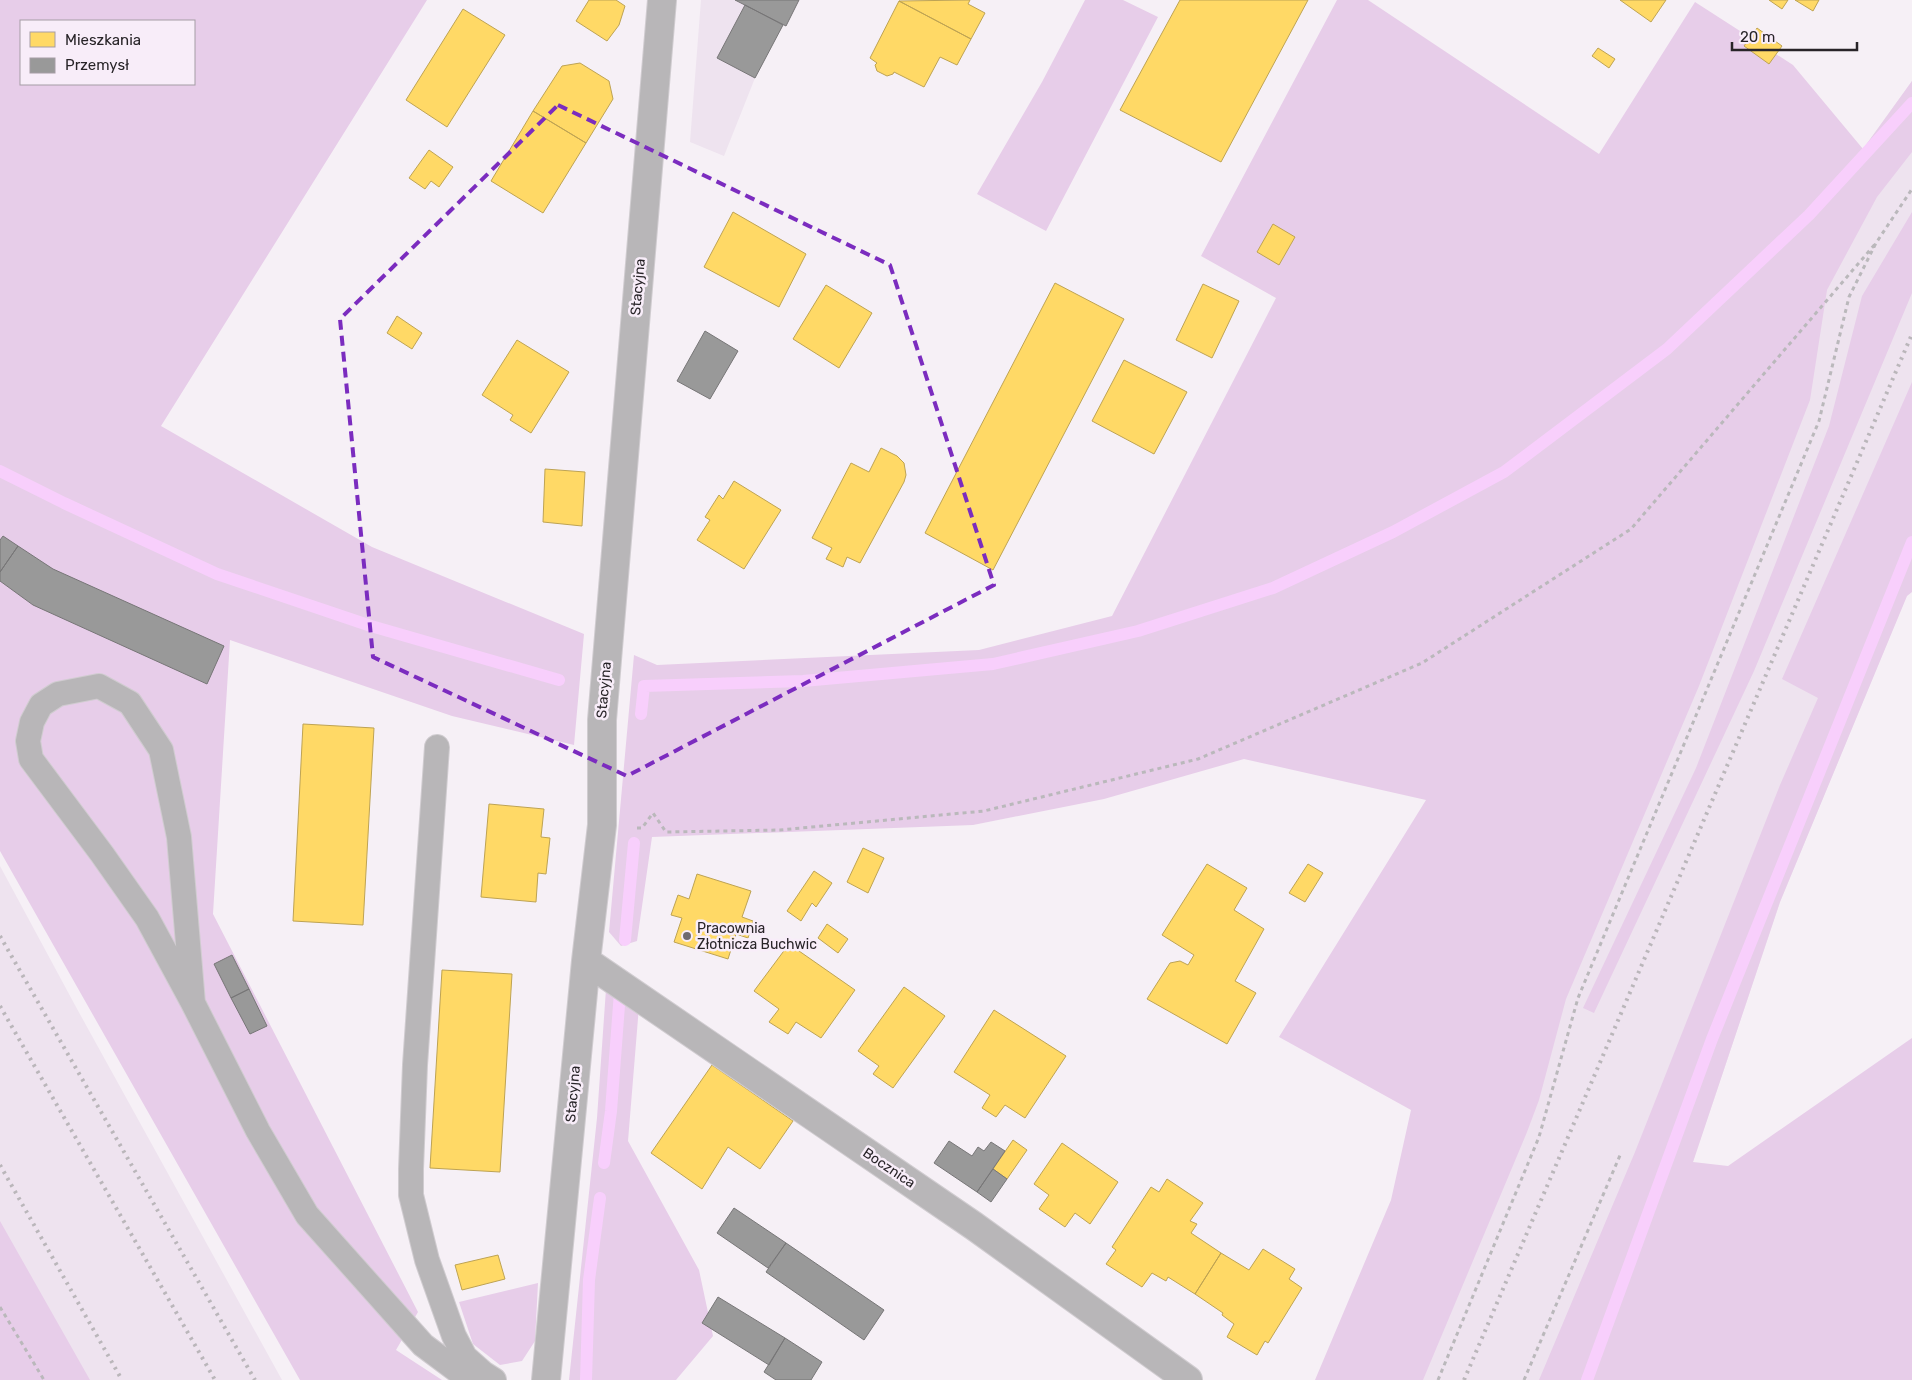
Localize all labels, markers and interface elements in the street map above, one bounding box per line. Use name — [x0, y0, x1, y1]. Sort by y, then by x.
legend — [20, 20, 195, 85]
scale bar — [1732, 20, 1857, 52]
text: 20 m — [1740, 28, 1775, 46]
text: Mieszkania — [65, 31, 141, 49]
text: Przemysł — [65, 56, 129, 74]
street label: Stacyjna — [627, 258, 649, 316]
street label: Stacyjna — [593, 661, 615, 719]
place label: Pracownia Złotnicza Buchwic — [697, 920, 817, 953]
marker: Pracownia Złotnicza Buchwic — [681, 930, 693, 942]
street label: Stacyjna — [562, 1065, 584, 1123]
street label: Bocznica — [860, 1144, 918, 1192]

